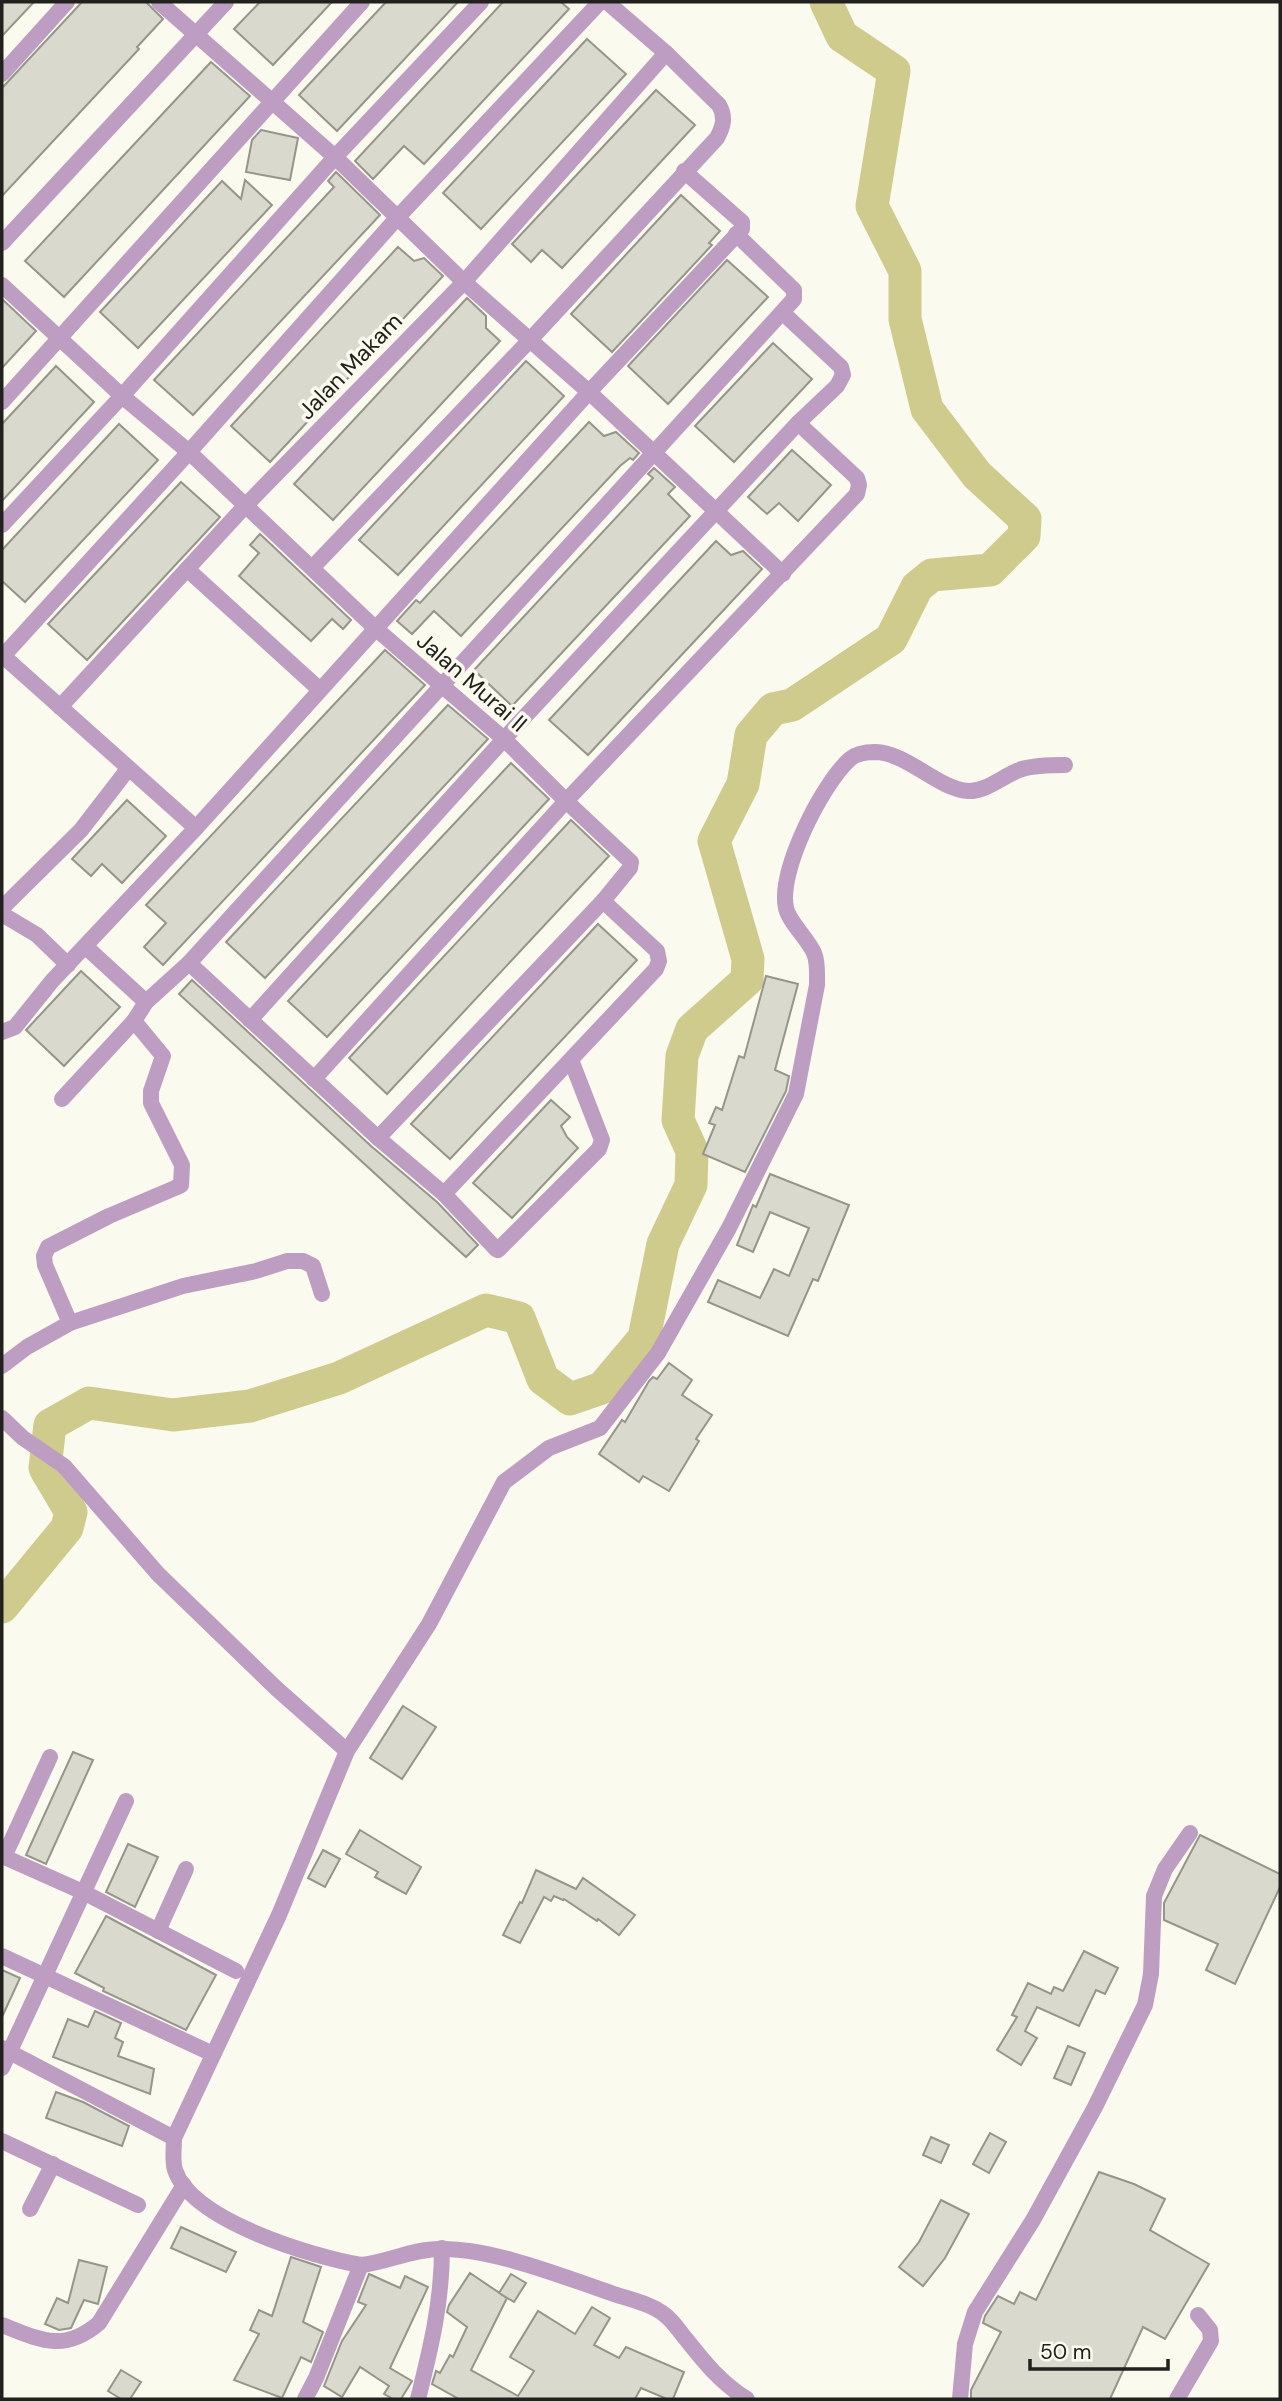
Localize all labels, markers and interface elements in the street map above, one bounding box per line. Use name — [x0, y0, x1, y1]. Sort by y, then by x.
street label: Jalan Makam — [292, 306, 408, 426]
street label: Jalan Murai II — [410, 626, 534, 738]
scale bar — [1030, 2328, 1168, 2372]
text: 50 m — [1040, 2338, 1091, 2366]

